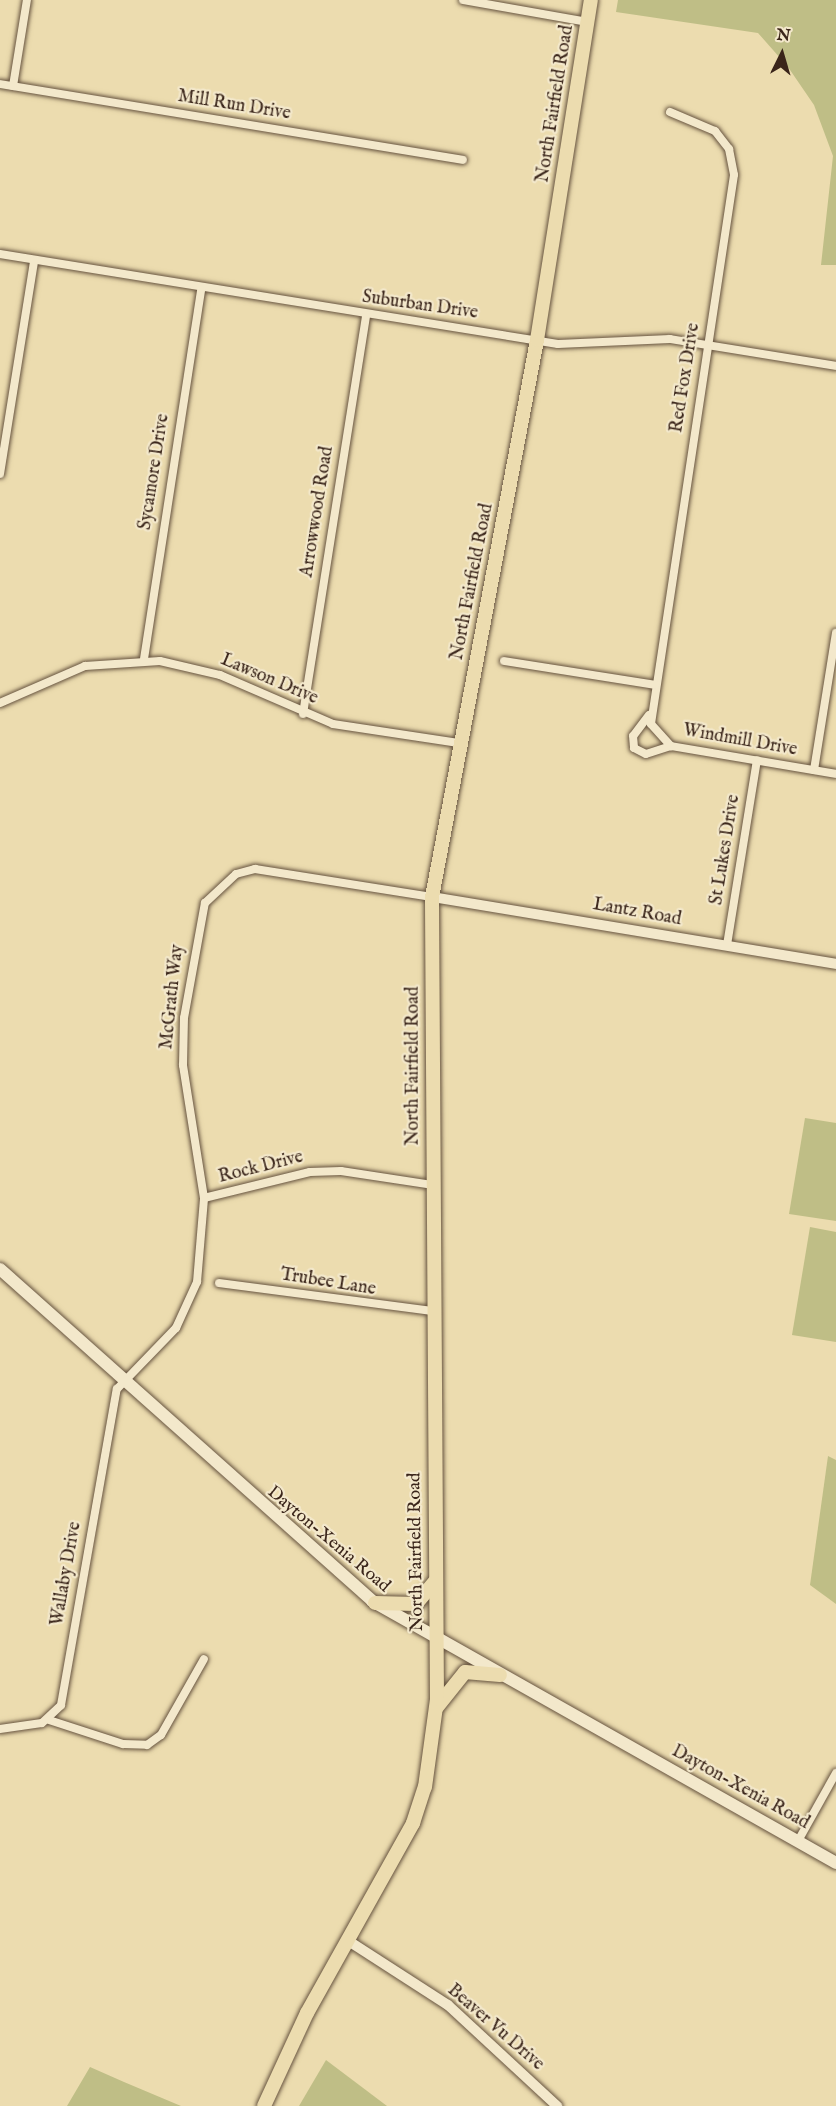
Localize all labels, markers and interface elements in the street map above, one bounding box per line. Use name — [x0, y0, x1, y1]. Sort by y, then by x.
street label: North Fairfield Road — [533, 24, 579, 184]
north arrow — [752, 24, 812, 84]
text: N — [776, 26, 791, 47]
street label: Mill Run Drive — [176, 86, 292, 126]
street label: Suburban Drive — [361, 287, 479, 325]
street label: Red Fox Drive — [667, 322, 705, 434]
street label: Sycamore Drive — [135, 412, 175, 532]
street label: Arrowwood Road — [297, 445, 339, 579]
street label: North Fairfield Road — [447, 502, 499, 662]
street label: Lawson Drive — [217, 650, 321, 710]
street label: Windmill Drive — [681, 720, 799, 762]
street label: St Lukes Drive — [707, 793, 745, 907]
street label: Lantz Road — [591, 895, 683, 931]
street label: McGrath Way — [157, 943, 189, 1051]
street label: North Fairfield Road — [403, 986, 425, 1146]
street label: Rock Drive — [216, 1147, 306, 1189]
street label: Trubee Lane — [279, 1265, 377, 1301]
street label: North Fairfield Road — [405, 1472, 429, 1632]
street label: Dayton-Xenia Road — [262, 1482, 394, 1598]
street label: Wallaby Drive — [47, 1520, 87, 1628]
street label: Dayton-Xenia Road — [667, 1741, 813, 1835]
street label: Beaver Vu Drive — [442, 1980, 548, 2076]

